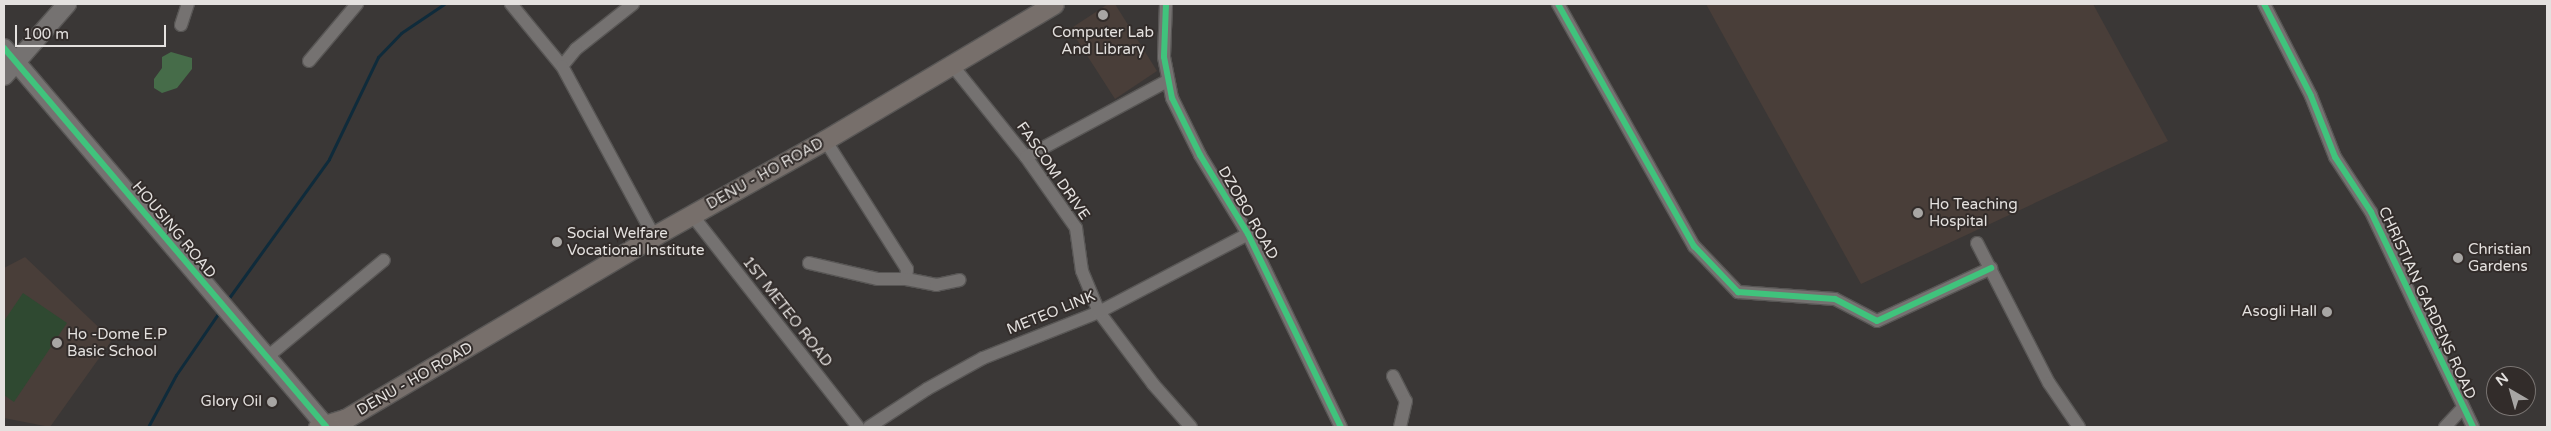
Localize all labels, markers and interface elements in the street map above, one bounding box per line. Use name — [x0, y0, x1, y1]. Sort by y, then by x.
marker: Computer Lab And Library — [1097, 9, 1109, 21]
scale bar — [18, 15, 169, 47]
place label: Computer Lab And Library — [1052, 23, 1154, 58]
text: 100 m — [23, 25, 69, 43]
street label: FASCOM DRIVE — [1012, 118, 1094, 224]
street label: DENU - HO ROAD — [703, 134, 827, 214]
street label: DZOBO ROAD — [1214, 163, 1282, 263]
street label: HOUSING ROAD — [128, 178, 220, 282]
place label: Ho Teaching Hospital — [1929, 195, 2018, 230]
street label: CHRISTIAN GARDENS ROAD — [2374, 204, 2480, 402]
marker: Ho Teaching Hospital — [1911, 206, 1925, 220]
place label: Social Welfare Vocational Institute — [567, 224, 705, 259]
marker: Social Welfare Vocational Institute — [551, 236, 563, 248]
place label: Christian Gardens — [2468, 240, 2531, 275]
marker: Christian Gardens — [2452, 252, 2464, 264]
street label: 1ST METEO ROAD — [738, 253, 836, 371]
street label: METEO LINK — [1004, 287, 1098, 339]
place label: Asogli Hall — [2241, 303, 2317, 321]
marker: Asogli Hall — [2321, 306, 2333, 318]
place label: Ho -Dome E.P Basic School — [67, 325, 167, 360]
marker: Ho -Dome E.P Basic School — [51, 337, 63, 349]
street label: DENU - HO ROAD — [354, 339, 476, 419]
north arrow — [2486, 366, 2536, 416]
text: N — [2492, 369, 2512, 390]
place label: Glory Oil — [201, 393, 262, 411]
marker: Glory Oil — [266, 396, 278, 408]

